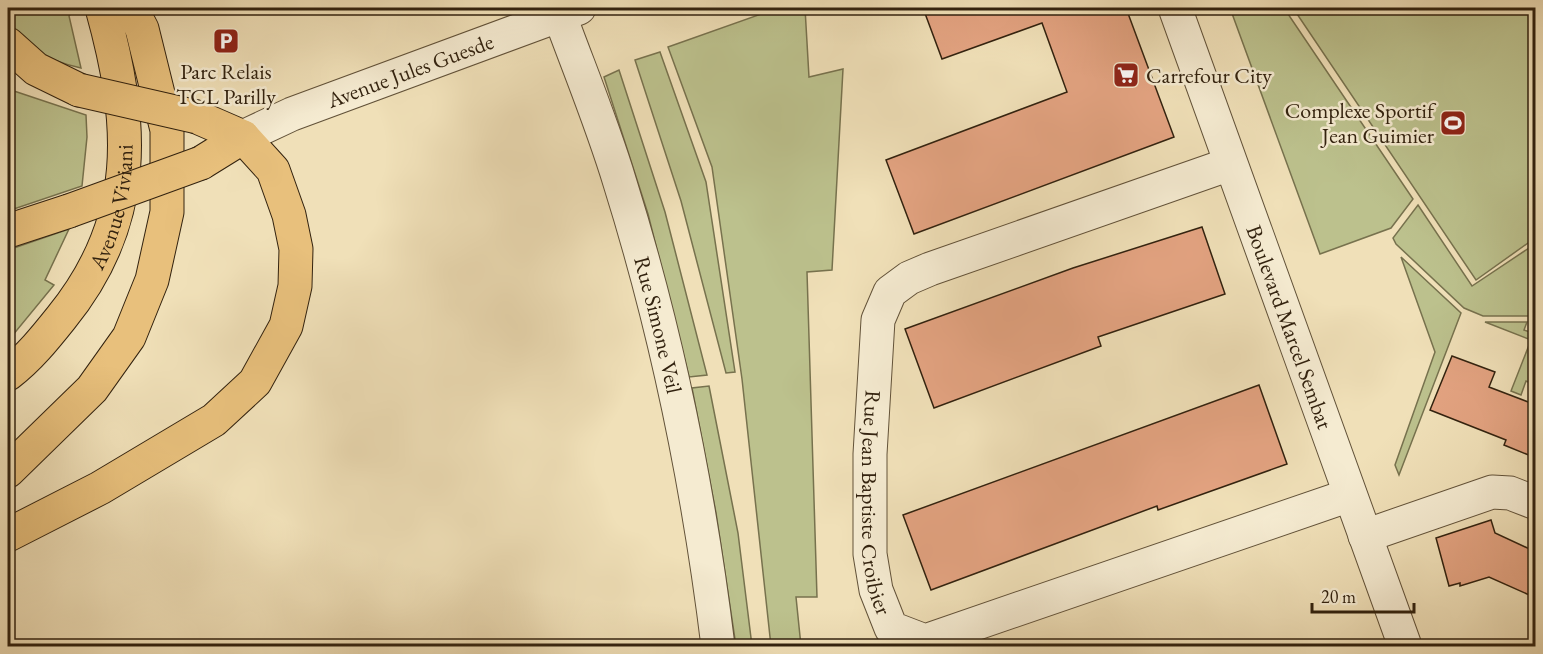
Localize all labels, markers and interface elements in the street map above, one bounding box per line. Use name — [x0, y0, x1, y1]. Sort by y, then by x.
parking icon: Parc Relais TCL Parilly — [211, 26, 241, 56]
street label: Avenue Jules Guesde — [322, 27, 498, 115]
place label: Parc Relais TCL Parilly — [176, 57, 276, 111]
supermarket icon: Carrefour City — [1111, 60, 1141, 90]
place label: Carrefour City — [1146, 61, 1272, 90]
place label: Complexe Sportif Jean Guimier — [1285, 96, 1437, 150]
sports icon: Complexe Sportif Jean Guimier — [1438, 108, 1468, 138]
street label: Avenue Viviani — [82, 144, 140, 275]
street label: Boulevard Marcel Sembat — [1239, 221, 1340, 433]
street label: Rue Simone Veil — [627, 253, 689, 396]
street label: Rue Jean Baptiste Croibier — [855, 389, 899, 620]
scale bar — [1312, 576, 1414, 614]
text: 20 m — [1321, 585, 1356, 608]

